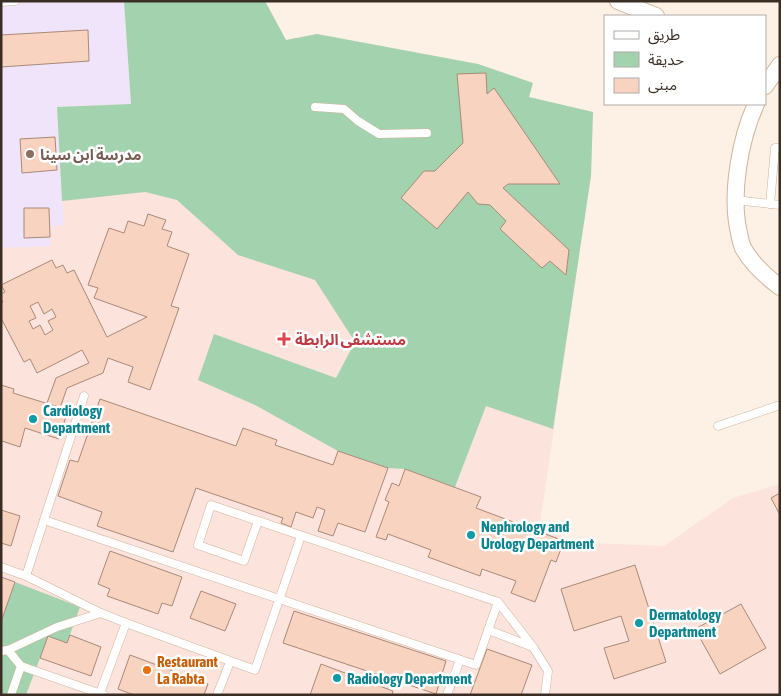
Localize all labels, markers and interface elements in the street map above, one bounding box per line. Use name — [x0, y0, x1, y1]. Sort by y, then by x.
legend — [604, 15, 766, 105]
text: طريق — [648, 26, 680, 45]
text: حديقة — [648, 51, 684, 68]
text: مبنى — [648, 76, 677, 94]
place label: مدرسة ابن سينا — [40, 146, 142, 164]
marker: مدرسة ابن سينا — [24, 148, 36, 160]
place label: مستشفى الرابطة — [295, 331, 406, 349]
marker: مستشفى الرابطة — [277, 332, 291, 346]
place label: Cardiology Department — [43, 402, 111, 436]
marker: Cardiology Department — [27, 413, 39, 425]
place label: Nephrology and Urology Department — [481, 518, 595, 552]
marker: Nephrology and Urology Department — [465, 529, 477, 541]
place label: Dermatology Department — [649, 606, 722, 640]
marker: Dermatology Department — [633, 617, 645, 629]
place label: Restaurant La Rabta — [157, 653, 219, 687]
marker: Restaurant La Rabta — [141, 664, 153, 676]
place label: Radiology Department — [347, 670, 472, 687]
marker: Radiology Department — [331, 672, 343, 684]

